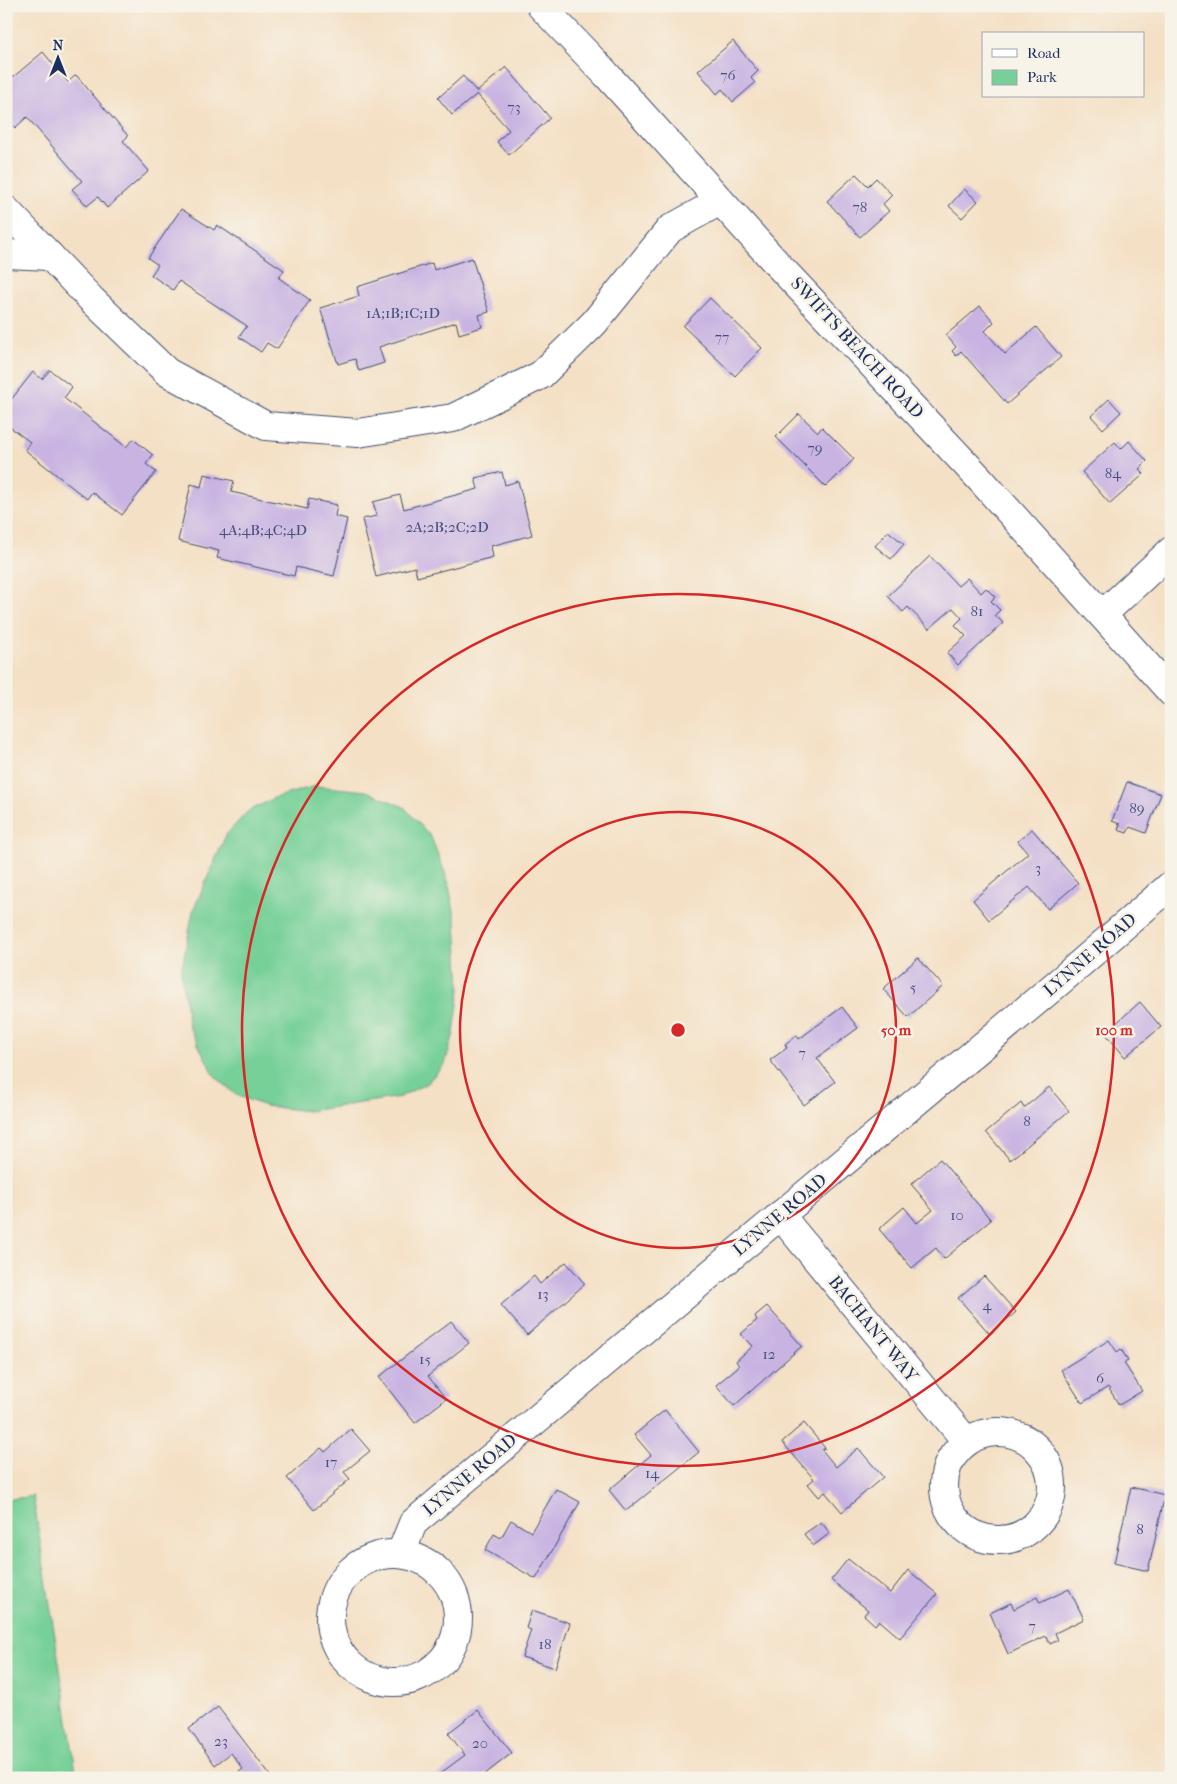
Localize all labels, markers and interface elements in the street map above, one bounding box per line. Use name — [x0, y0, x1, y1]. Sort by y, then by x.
north arrow — [32, 32, 82, 82]
legend — [982, 32, 1144, 98]
text: N — [53, 37, 64, 54]
text: Road — [1027, 44, 1061, 62]
house number: 76 — [720, 66, 737, 84]
text: Park — [1027, 68, 1057, 86]
house number: 73 — [507, 98, 521, 116]
house number: 78 — [853, 198, 867, 216]
street label: SWIFTS BEACH ROAD — [786, 273, 928, 423]
house number: 1A;1B;1C;1D — [366, 304, 440, 322]
house number: 77 — [715, 328, 729, 346]
house number: 79 — [807, 439, 823, 457]
house number: 84 — [1105, 464, 1122, 482]
house number: 2A;2B;2C;2D — [405, 518, 489, 536]
house number: 4A;4B;4C;4D — [219, 521, 307, 539]
house number: 81 — [971, 602, 983, 620]
house number: 89 — [1129, 799, 1145, 817]
house number: 3 — [1035, 859, 1041, 877]
street label: LYNNE ROAD — [1039, 909, 1141, 1001]
house number: 5 — [910, 978, 916, 996]
centre of rings — [669, 1021, 687, 1039]
text: 50 m — [881, 1021, 912, 1039]
text: 100 m — [1095, 1021, 1133, 1039]
house number: 7 — [798, 1044, 806, 1062]
house number: 8 — [1023, 1112, 1031, 1130]
street label: LYNNE ROAD — [729, 1170, 831, 1260]
house number: 10 — [950, 1206, 964, 1224]
street label: BACHANT WAY — [824, 1272, 923, 1387]
house number: 13 — [537, 1285, 549, 1303]
house number: 4 — [983, 1296, 993, 1314]
house number: 12 — [762, 1345, 776, 1363]
house number: 15 — [419, 1350, 431, 1368]
house number: 6 — [1096, 1369, 1105, 1387]
street label: LYNNE ROAD — [419, 1430, 521, 1520]
house number: 17 — [325, 1453, 337, 1471]
house number: 14 — [645, 1464, 660, 1482]
house number: 8 — [1136, 1520, 1144, 1538]
house number: 7 — [1028, 1617, 1036, 1635]
house number: 18 — [539, 1635, 551, 1653]
house number: 23 — [214, 1732, 228, 1750]
house number: 20 — [472, 1734, 488, 1752]

